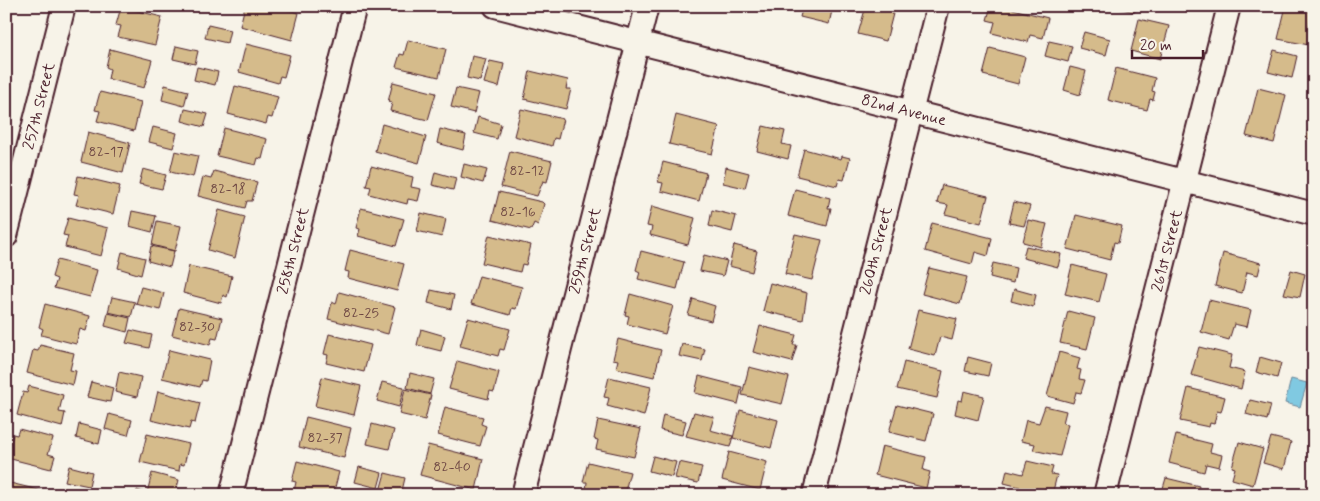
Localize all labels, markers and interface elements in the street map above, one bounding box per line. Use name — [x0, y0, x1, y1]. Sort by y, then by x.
scale bar — [1132, 28, 1204, 60]
text: 20 m — [1140, 36, 1172, 56]
street label: 257th Street — [18, 60, 60, 152]
street label: 82nd Avenue — [859, 89, 949, 131]
house number: 82-17 — [89, 143, 123, 161]
house number: 82-12 — [509, 162, 545, 180]
house number: 82-18 — [210, 180, 246, 198]
house number: 82-16 — [500, 203, 536, 221]
street label: 260th Street — [855, 204, 897, 297]
street label: 258th Street — [272, 205, 314, 296]
street label: 259th Street — [564, 205, 606, 296]
street label: 261st Street — [1146, 207, 1188, 294]
house number: 82-25 — [343, 304, 379, 322]
house number: 82-30 — [179, 318, 215, 336]
house number: 82-37 — [308, 429, 342, 447]
house number: 82-40 — [433, 458, 471, 476]

